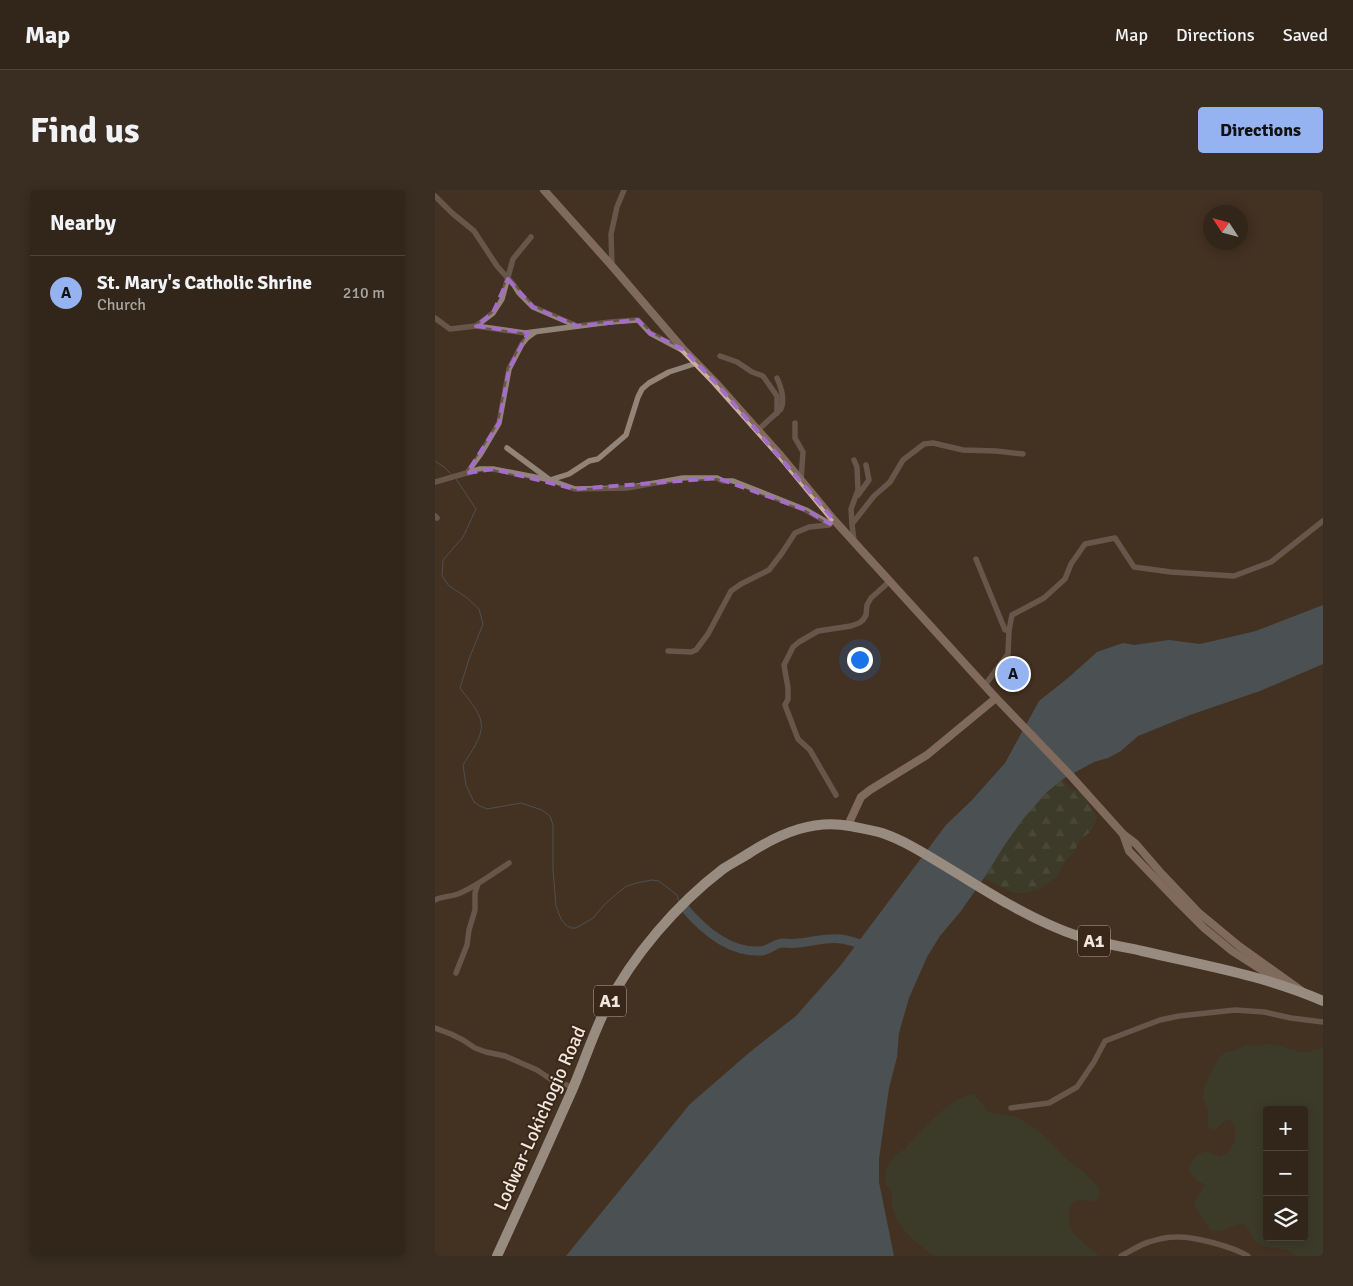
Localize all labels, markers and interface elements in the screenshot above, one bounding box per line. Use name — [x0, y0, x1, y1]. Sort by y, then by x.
text: Map — [25, 20, 70, 50]
text: Map — [1115, 24, 1148, 46]
text: Directions — [1176, 24, 1255, 46]
text: Saved — [1283, 24, 1328, 46]
button: Directions — [1198, 107, 1323, 153]
text: Find us — [30, 109, 140, 152]
north arrow — [1203, 205, 1248, 250]
text: Nearby — [50, 210, 116, 236]
text: St. Mary's Catholic Shrine — [97, 271, 312, 295]
text: A — [61, 283, 71, 303]
text: 210 m — [343, 283, 385, 303]
text: Church — [97, 295, 146, 315]
your location — [847, 647, 873, 673]
pin: A — [997, 655, 1029, 693]
road number: A1 — [1078, 926, 1110, 956]
road number: A1 — [594, 986, 626, 1016]
street label: Lodwar-Lokichogio Road — [488, 1023, 591, 1214]
map controls — [1263, 1106, 1308, 1241]
button: + — [1263, 1106, 1308, 1151]
button: − — [1263, 1151, 1308, 1196]
button: layers — [1263, 1196, 1308, 1241]

